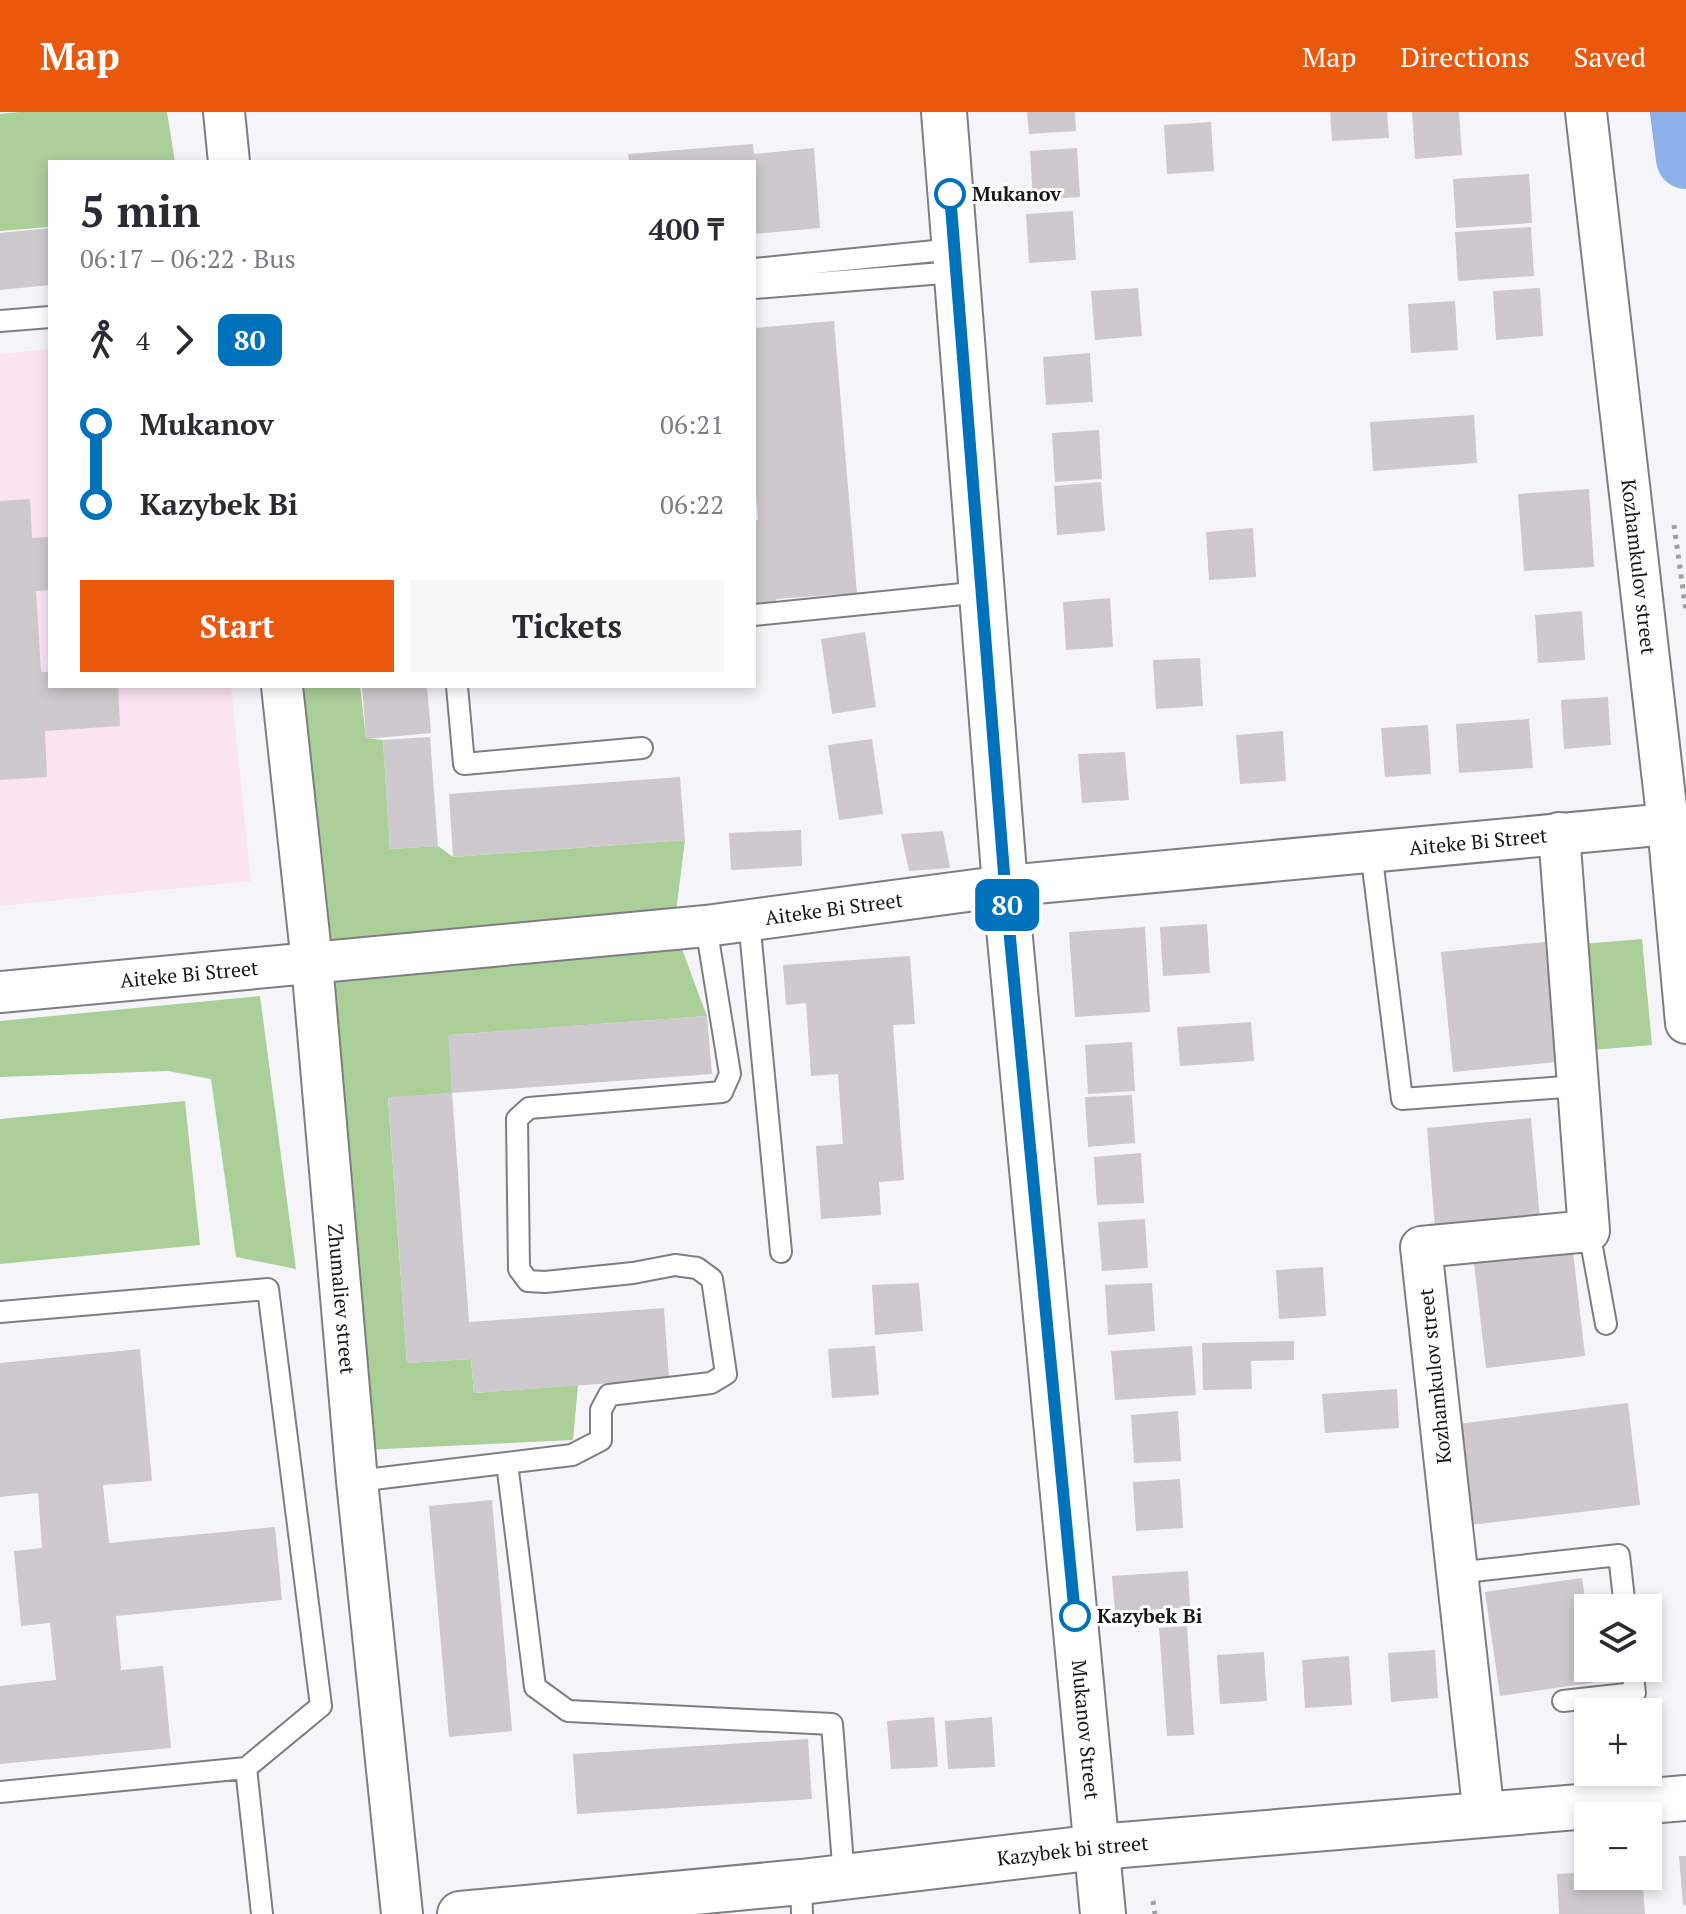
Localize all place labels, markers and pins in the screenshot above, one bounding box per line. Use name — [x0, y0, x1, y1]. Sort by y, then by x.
marker: Mukanov — [935, 179, 965, 209]
place label: Mukanov — [972, 180, 1061, 207]
marker: Kazybek Bi — [1060, 1601, 1090, 1631]
place label: Kazybek Bi — [1097, 1602, 1203, 1629]

